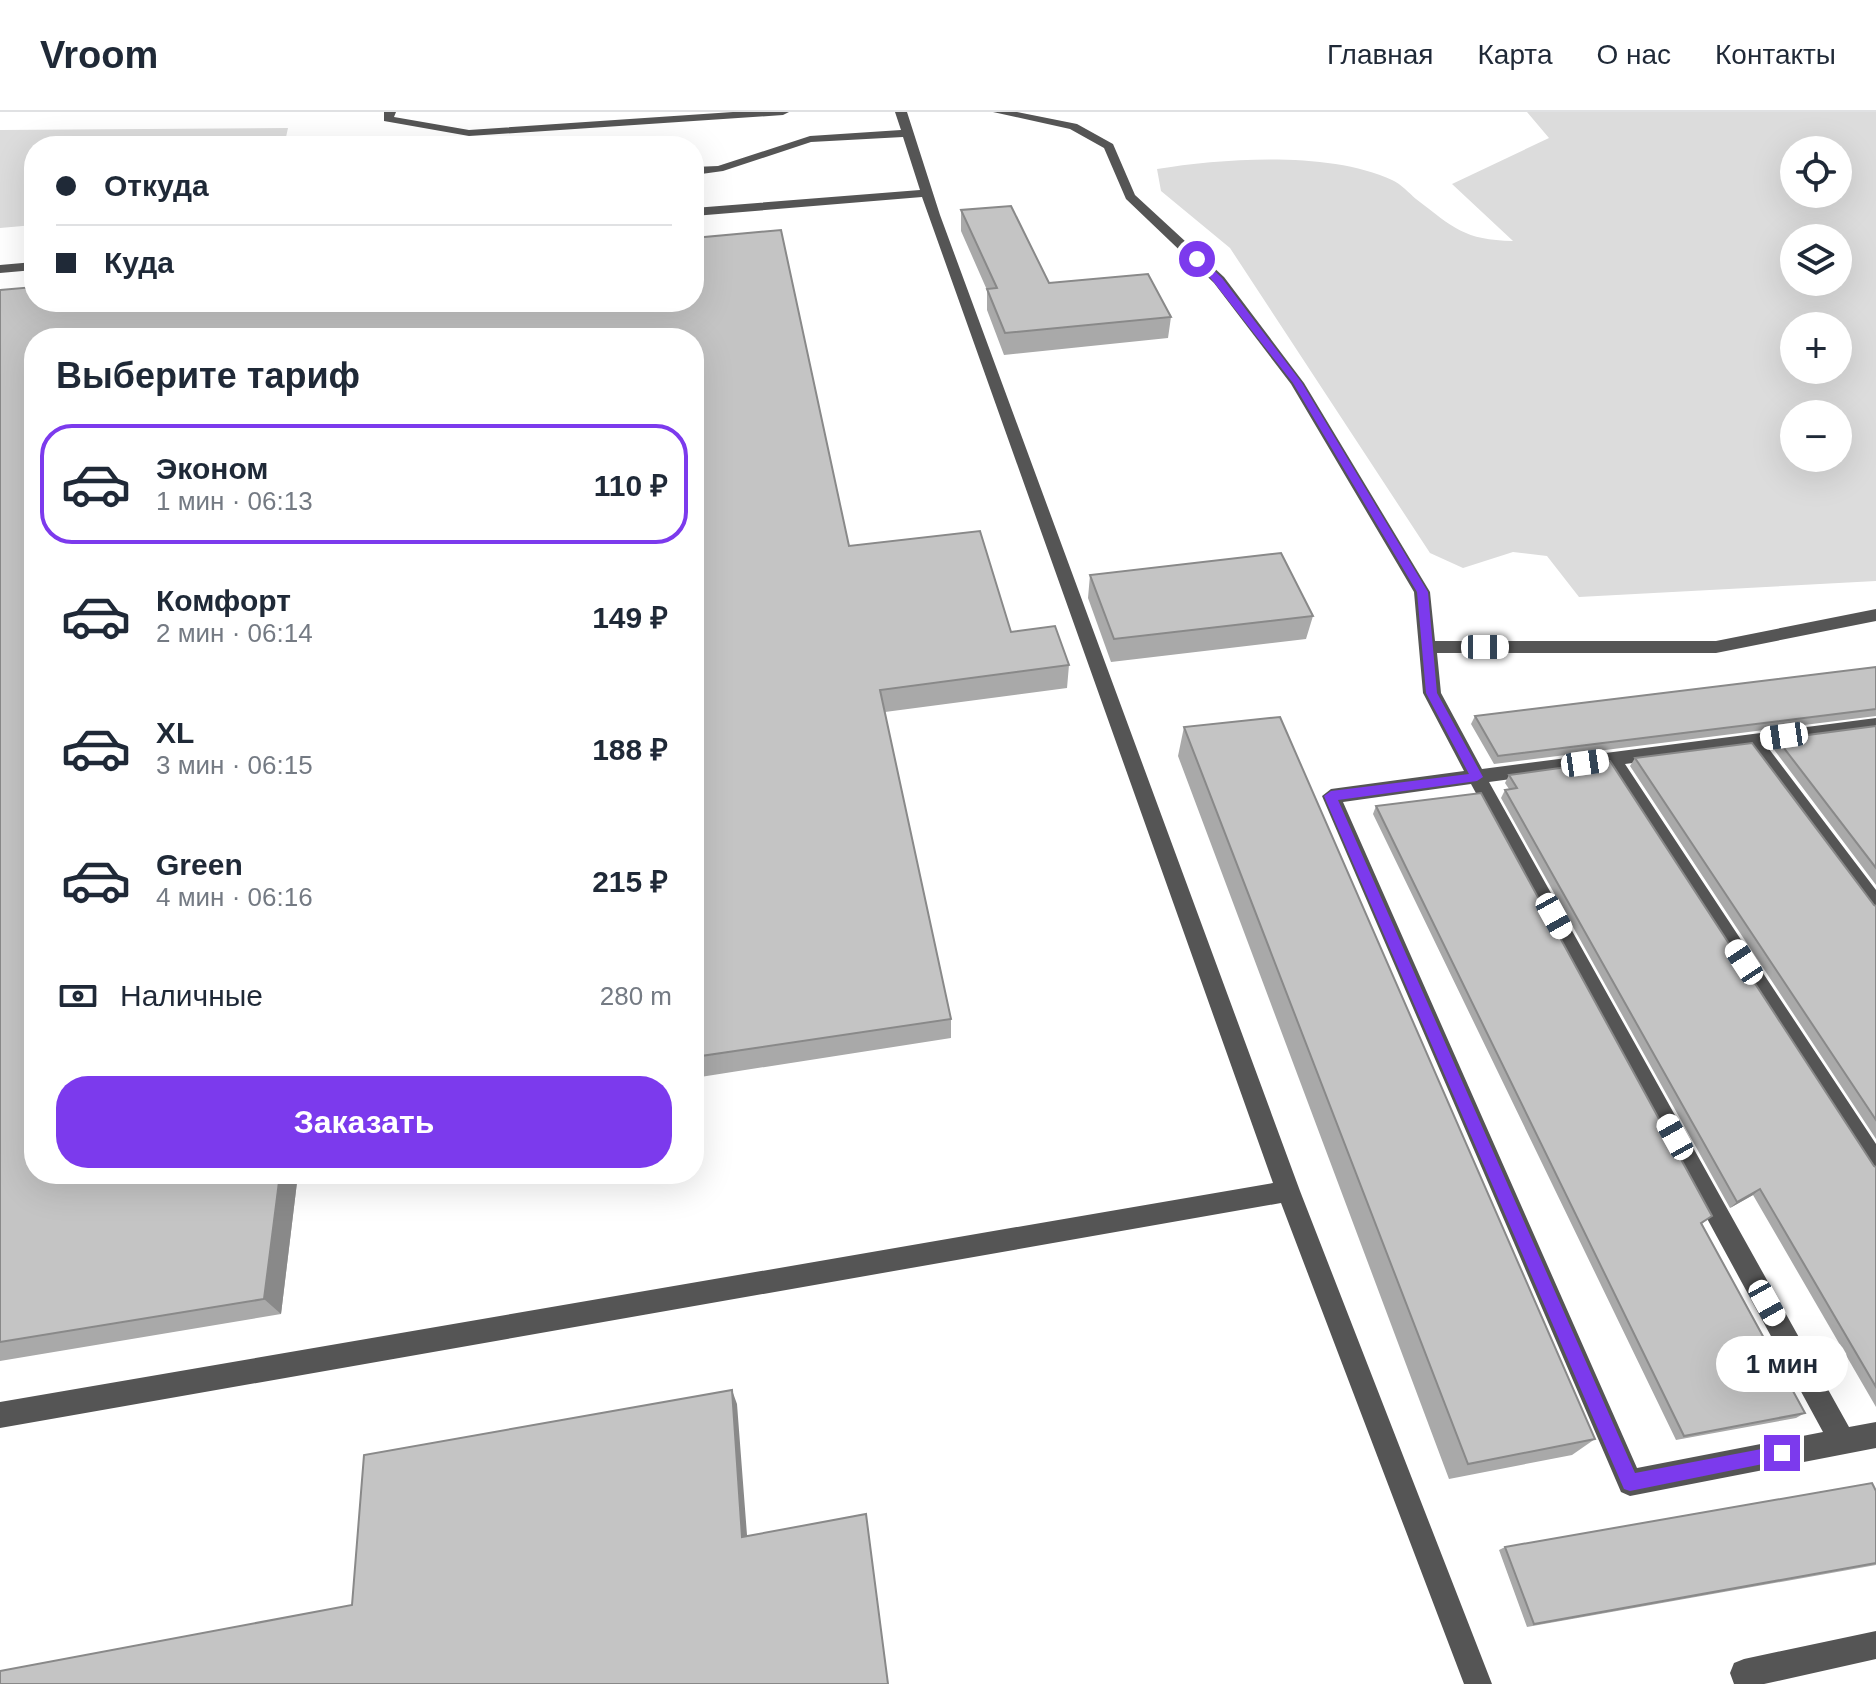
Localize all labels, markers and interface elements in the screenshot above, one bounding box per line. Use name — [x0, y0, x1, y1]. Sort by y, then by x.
text: Vroom — [40, 34, 158, 76]
text: Главная — [1327, 39, 1434, 70]
text: Карта — [1478, 39, 1552, 70]
text: О нас — [1596, 39, 1671, 70]
text: Контакты — [1715, 39, 1836, 70]
map controls — [1780, 136, 1852, 472]
button: locate — [1780, 136, 1852, 208]
text: Откуда — [104, 169, 209, 202]
button: layers — [1780, 224, 1852, 296]
route start — [1179, 241, 1215, 277]
text: Куда — [104, 246, 174, 279]
button: + — [1780, 312, 1852, 384]
text: Выберите тариф — [56, 355, 360, 396]
button: − — [1780, 400, 1852, 472]
icon: car — [60, 448, 132, 520]
text: Эконом — [156, 452, 269, 485]
text: 110 ₽ — [594, 469, 668, 502]
text: 1 мин · 06:13 — [156, 486, 313, 516]
icon: car — [60, 580, 132, 652]
text: Комфорт — [156, 584, 291, 617]
text: 149 ₽ — [592, 601, 668, 634]
text: 2 мин · 06:14 — [156, 618, 313, 648]
car — [1461, 635, 1509, 659]
icon: car — [60, 712, 132, 784]
text: XL — [156, 716, 194, 749]
car — [1759, 721, 1809, 751]
text: 188 ₽ — [592, 733, 668, 766]
car — [1560, 748, 1610, 778]
text: 3 мин · 06:15 — [156, 750, 313, 780]
icon: car — [60, 844, 132, 916]
text: Green — [156, 848, 243, 881]
text: 215 ₽ — [592, 865, 668, 898]
text: 4 мин · 06:16 — [156, 882, 313, 912]
car — [1532, 889, 1576, 943]
car — [1721, 935, 1767, 989]
icon: cash — [56, 974, 100, 1018]
text: Наличные — [120, 979, 263, 1012]
text: 280 m — [600, 981, 672, 1011]
button: Заказать — [56, 1076, 672, 1168]
car — [1653, 1110, 1697, 1164]
car — [1745, 1276, 1789, 1330]
callout: 1 мин — [1716, 1337, 1848, 1393]
text: 1 мин — [1746, 1349, 1818, 1379]
route end — [1764, 1435, 1800, 1471]

